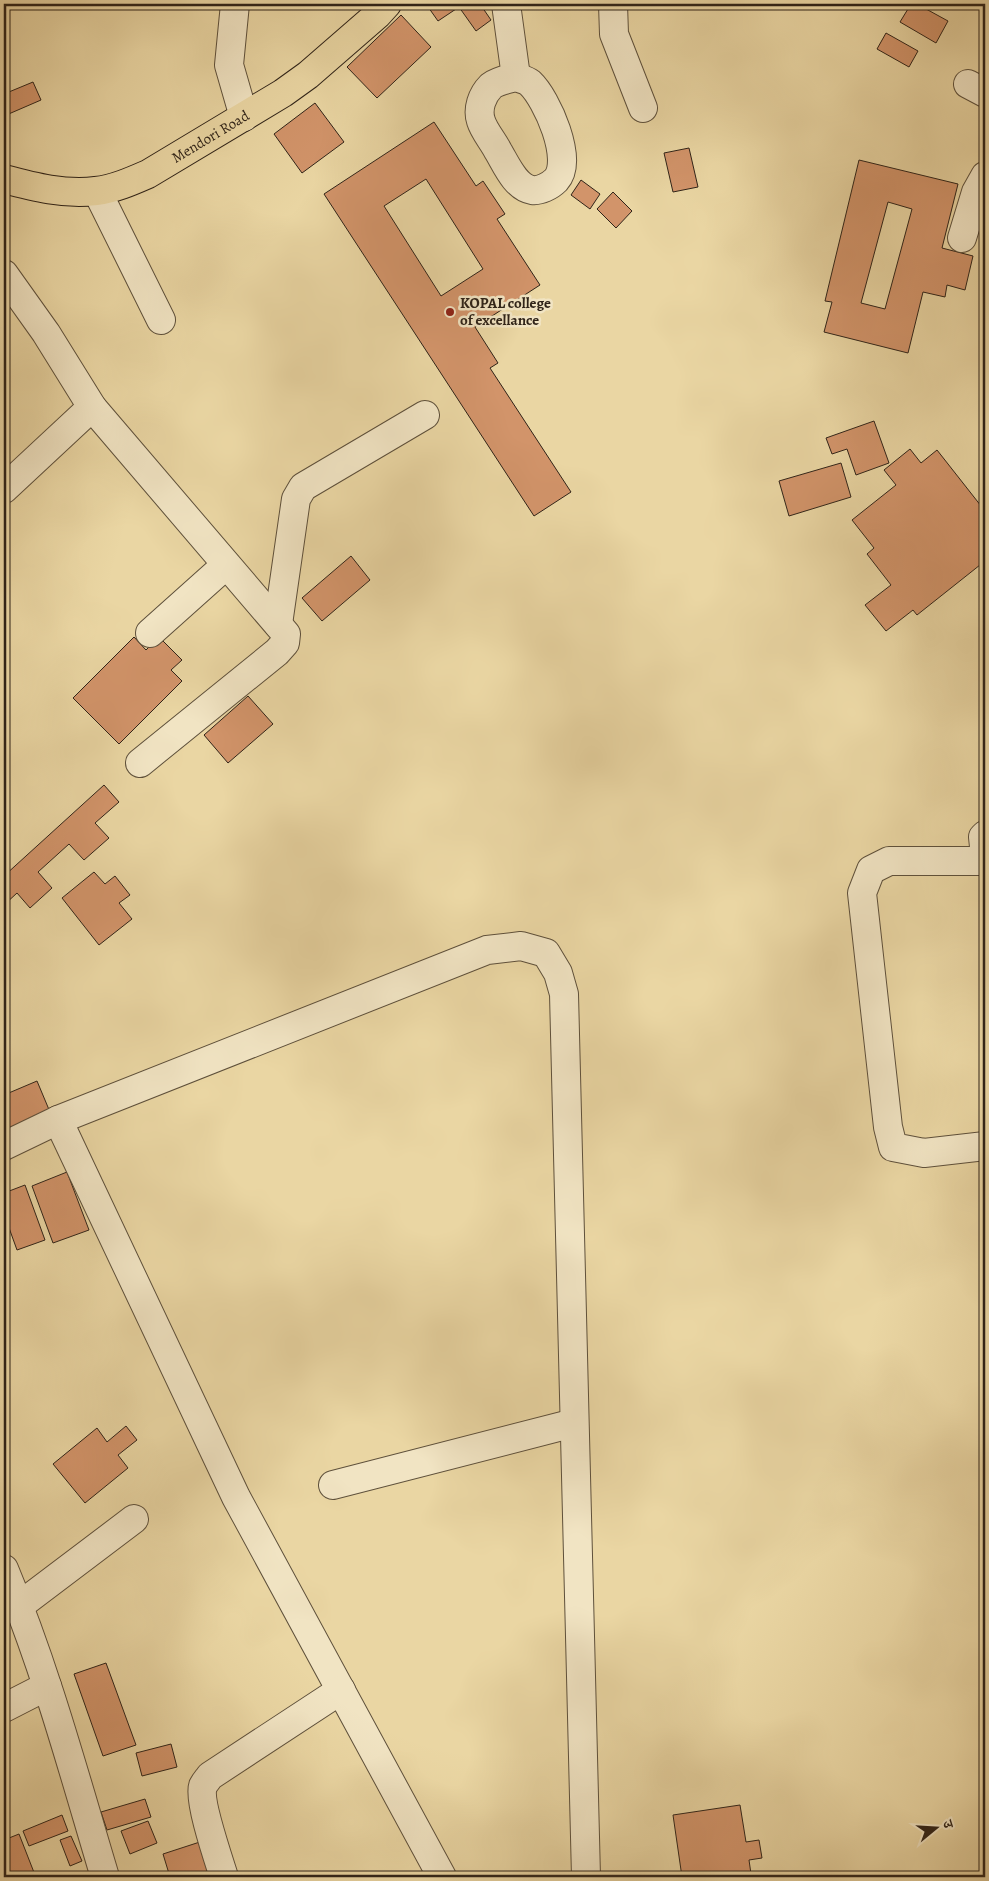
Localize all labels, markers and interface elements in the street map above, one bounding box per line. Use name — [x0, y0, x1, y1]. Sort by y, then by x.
street label: Mendori Road — [168, 105, 254, 168]
place label: KOPAL college of excellance — [460, 293, 551, 330]
marker: KOPAL college of excellance — [444, 306, 456, 318]
north arrow — [912, 1804, 962, 1854]
text: उ — [937, 1817, 958, 1831]

